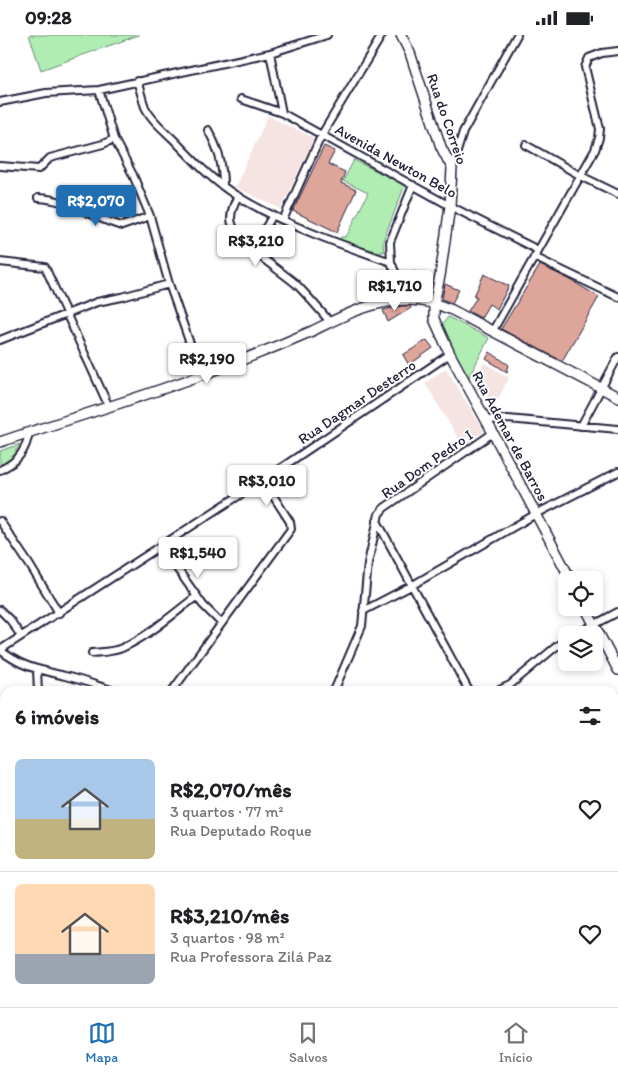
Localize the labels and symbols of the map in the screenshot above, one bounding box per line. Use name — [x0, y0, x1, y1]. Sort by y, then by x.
street label: Rua do Correio — [423, 71, 471, 167]
street label: Avenida Newton Belo — [332, 120, 460, 202]
pin: R$2,070 — [50, 185, 142, 227]
pin: R$3,210 — [210, 225, 302, 267]
pin: R$1,710 — [349, 269, 441, 312]
pin: R$2,190 — [161, 343, 253, 385]
street label: Rua Dagmar Desterro — [295, 356, 419, 448]
street label: Rua Ademar de Barros — [468, 368, 552, 504]
street label: Rua Dom Pedro I — [378, 426, 476, 502]
pin: R$3,010 — [221, 465, 313, 507]
pin: R$1,540 — [152, 537, 244, 579]

